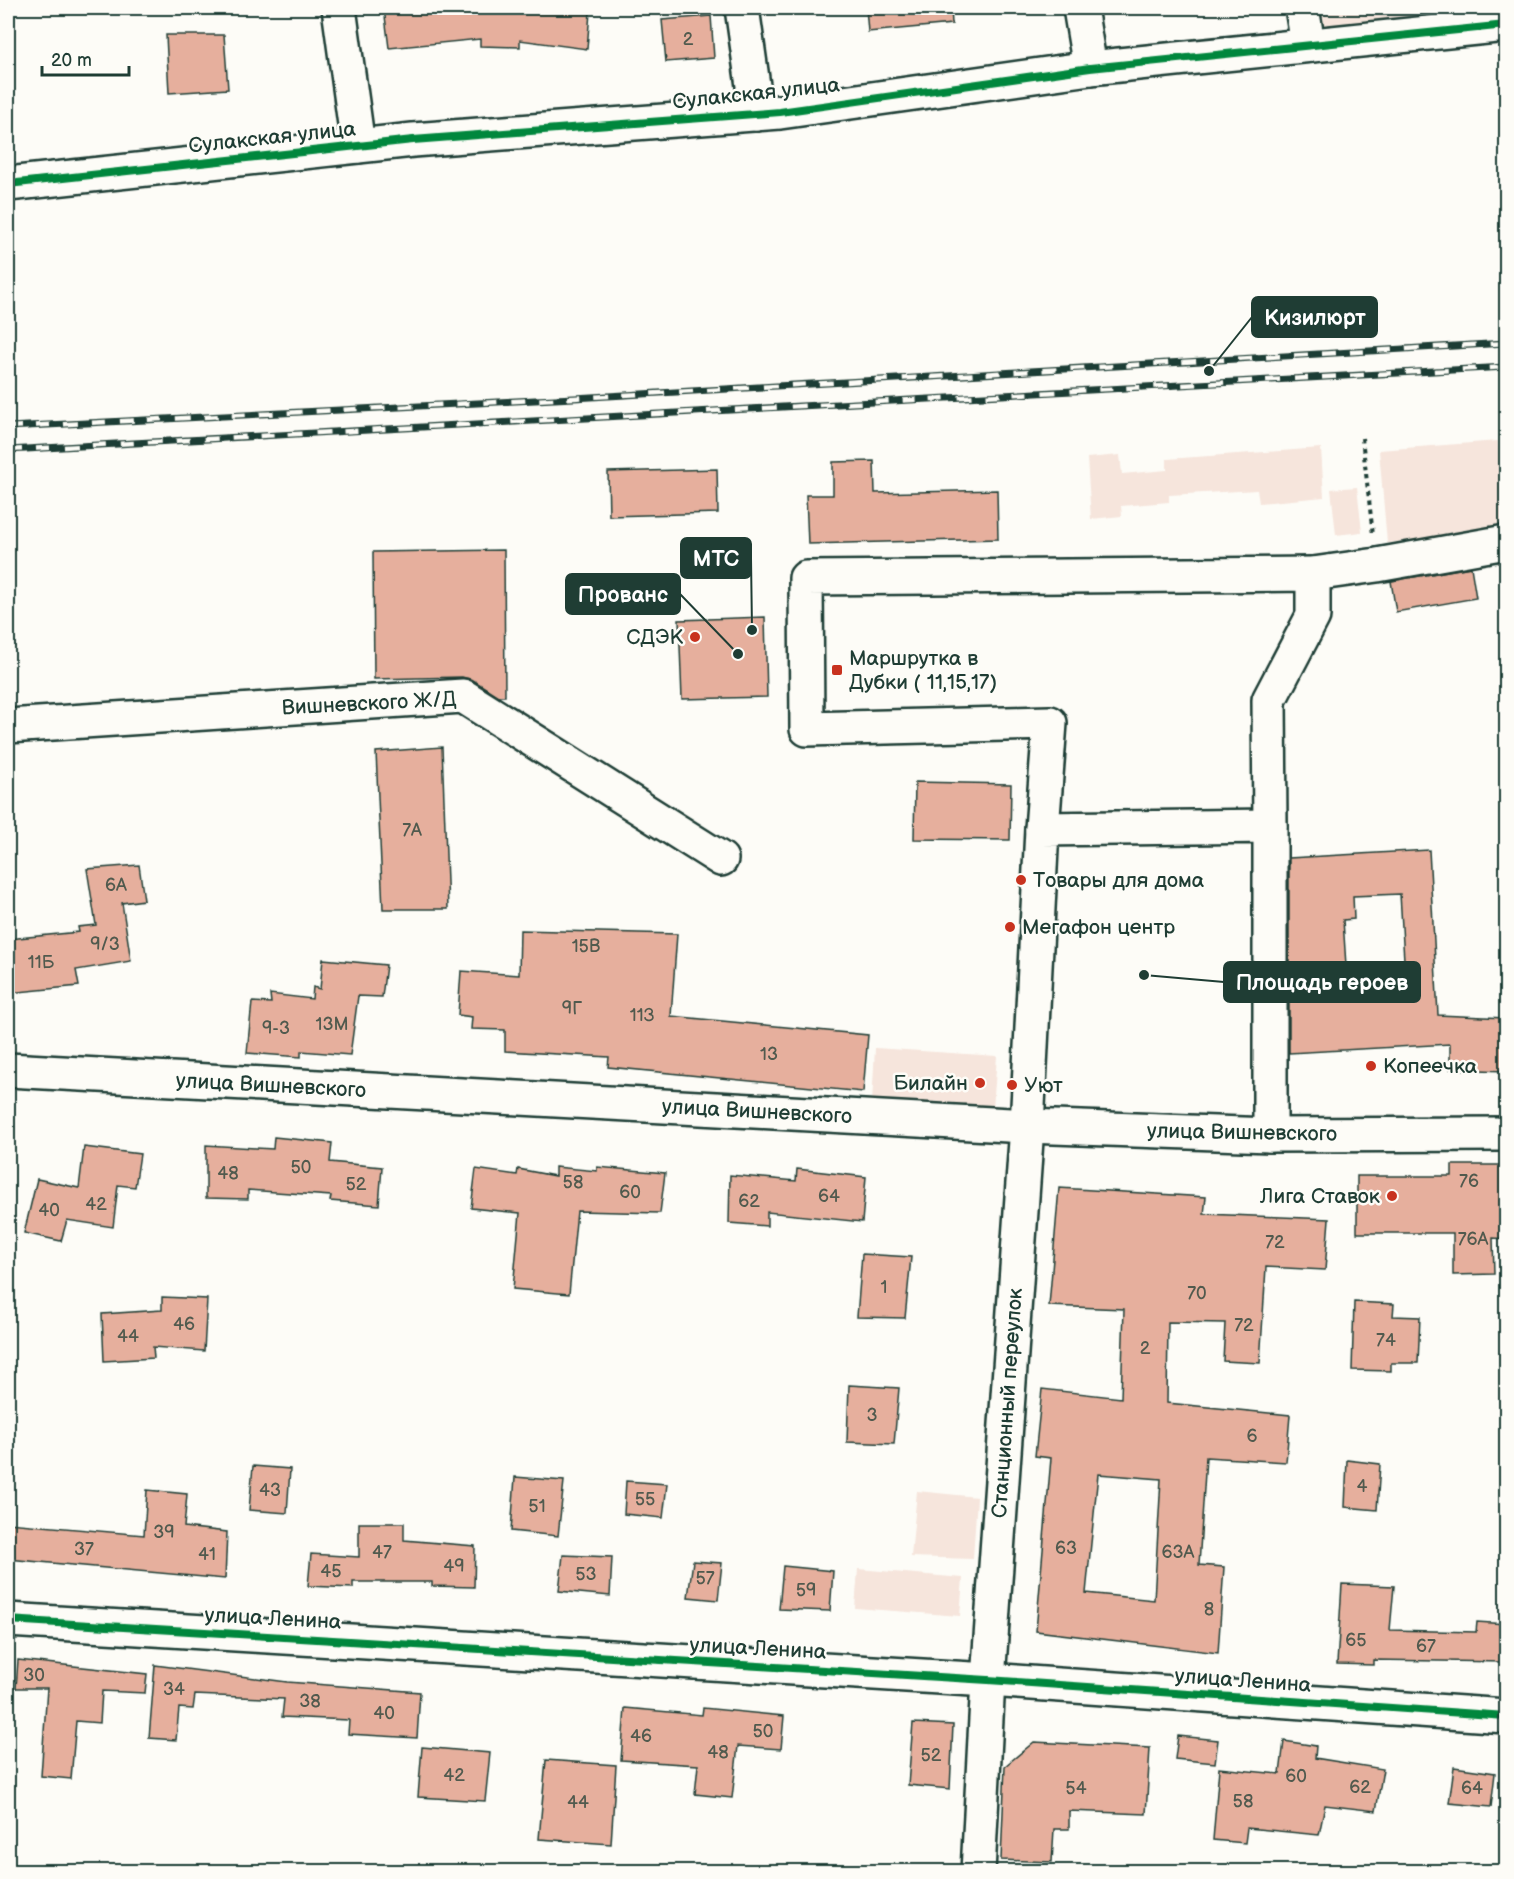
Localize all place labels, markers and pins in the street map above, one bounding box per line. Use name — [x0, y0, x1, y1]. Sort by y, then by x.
callout: Кизилюрт — [1252, 297, 1377, 337]
callout: МТС — [681, 538, 751, 578]
callout: Прованс — [566, 574, 680, 614]
place label: СДЭК — [626, 625, 683, 650]
marker: СДЭК — [688, 630, 702, 644]
place label: Маршрутка в Дубки ( 11,15,17) — [849, 646, 997, 695]
marker: Маршрутка в Дубки ( 11,15,17) — [830, 663, 844, 677]
place label: Товары для дома — [1033, 868, 1205, 893]
marker: Товары для дома — [1014, 873, 1028, 887]
place label: Мегафон центр — [1022, 915, 1175, 940]
marker: Мегафон центр — [1003, 920, 1017, 934]
callout: Площадь героев — [1224, 962, 1420, 1002]
place label: Копеечка — [1383, 1054, 1478, 1079]
marker: Копеечка — [1364, 1059, 1378, 1073]
place label: Билайн — [894, 1071, 968, 1096]
place label: Уют — [1024, 1073, 1063, 1098]
marker: Билайн — [973, 1076, 987, 1090]
marker: Уют — [1005, 1078, 1019, 1092]
place label: Лига Ставок — [1259, 1184, 1380, 1209]
marker: Лига Ставок — [1385, 1189, 1399, 1203]

